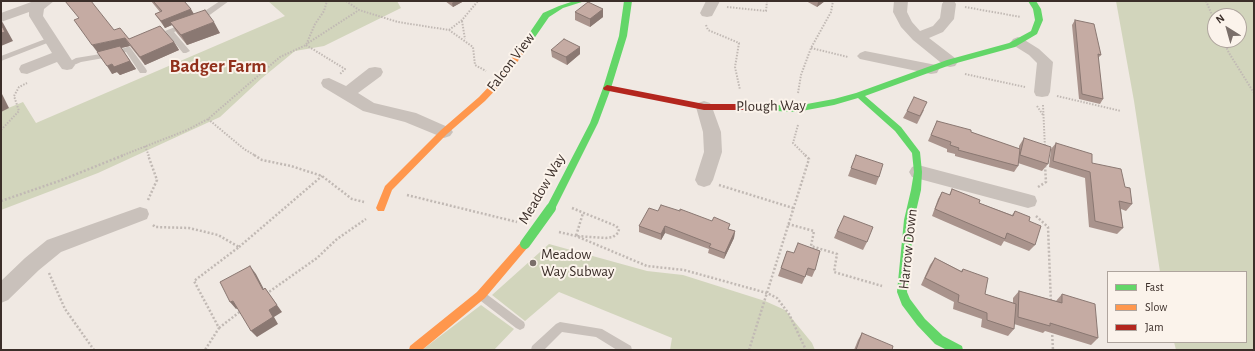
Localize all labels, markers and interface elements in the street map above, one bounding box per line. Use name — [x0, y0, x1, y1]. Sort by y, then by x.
north arrow — [1207, 8, 1247, 48]
text: N — [1214, 12, 1226, 26]
street label: Falcon View — [483, 29, 539, 95]
district label: Badger Farm — [169, 55, 267, 77]
street label: Plough Way — [736, 96, 806, 116]
street label: Meadow Way — [515, 150, 569, 228]
street label: Harrow Down — [895, 208, 921, 290]
place label: Meadow Way Subway — [541, 245, 614, 280]
marker: Meadow Way Subway — [528, 258, 538, 268]
legend — [1107, 271, 1247, 343]
text: Fast — [1145, 281, 1164, 293]
text: Slow — [1145, 301, 1167, 313]
text: Jam — [1145, 321, 1164, 333]

